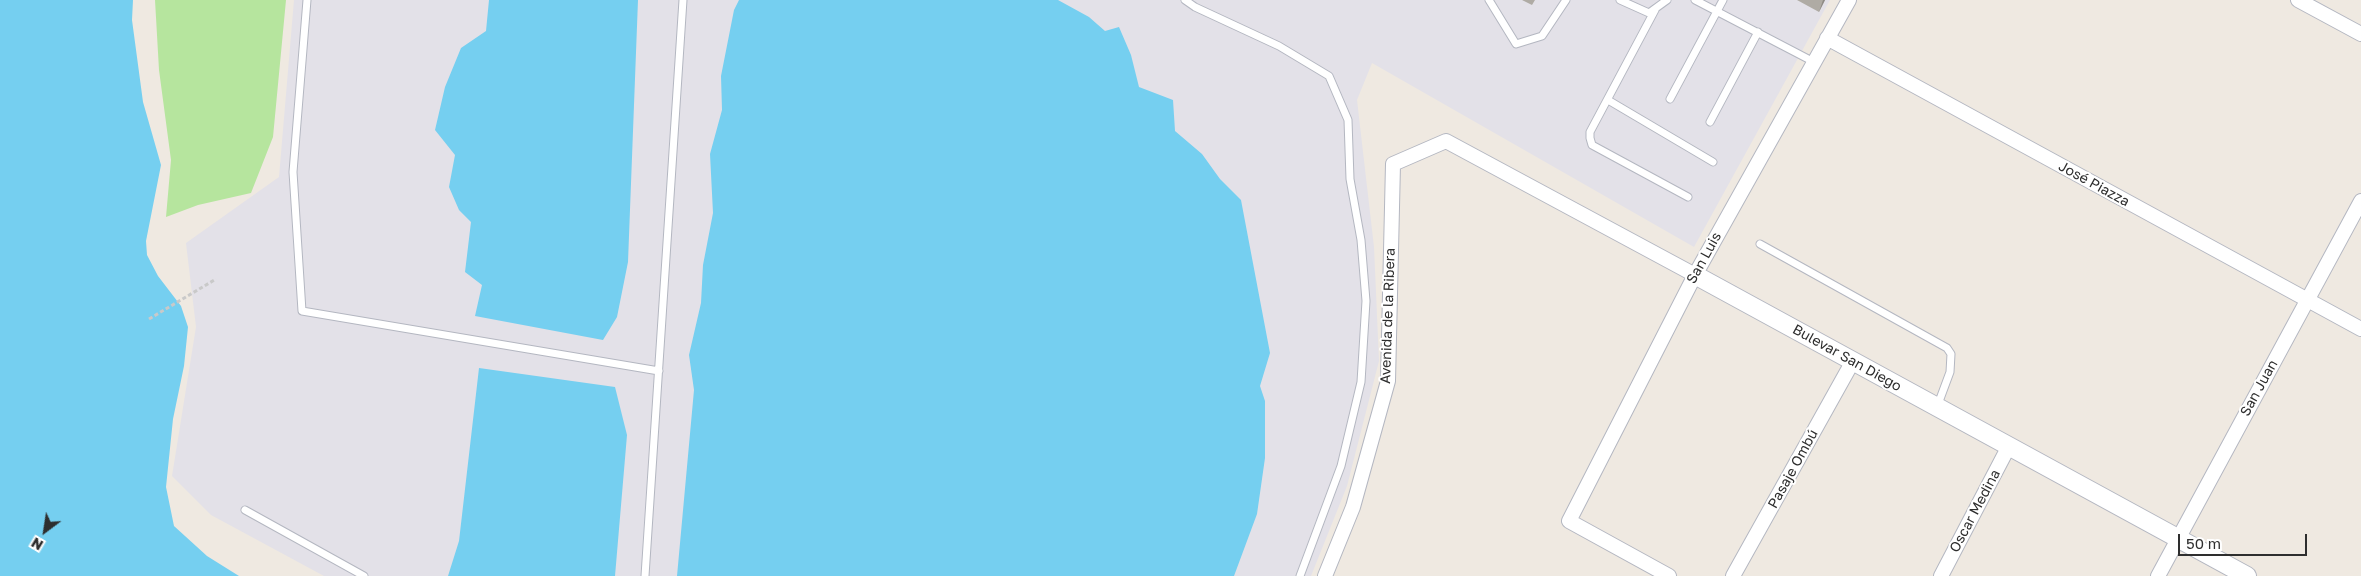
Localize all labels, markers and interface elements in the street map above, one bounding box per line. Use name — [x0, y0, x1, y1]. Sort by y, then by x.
street label: José Piazza — [2056, 158, 2132, 210]
street label: San Luis — [1683, 229, 1725, 287]
street label: Avenida de la Ribera — [1377, 248, 1399, 384]
street label: Bulevar San Diego — [1790, 321, 1904, 395]
street label: San Juan — [2237, 357, 2281, 419]
street label: Pasaje Ombú — [1764, 427, 1822, 511]
street label: Oscar Medina — [1946, 467, 2004, 555]
north arrow — [20, 506, 70, 556]
scale bar — [2181, 524, 2310, 556]
text: N — [28, 534, 46, 554]
text: 50 m — [2186, 534, 2221, 552]

